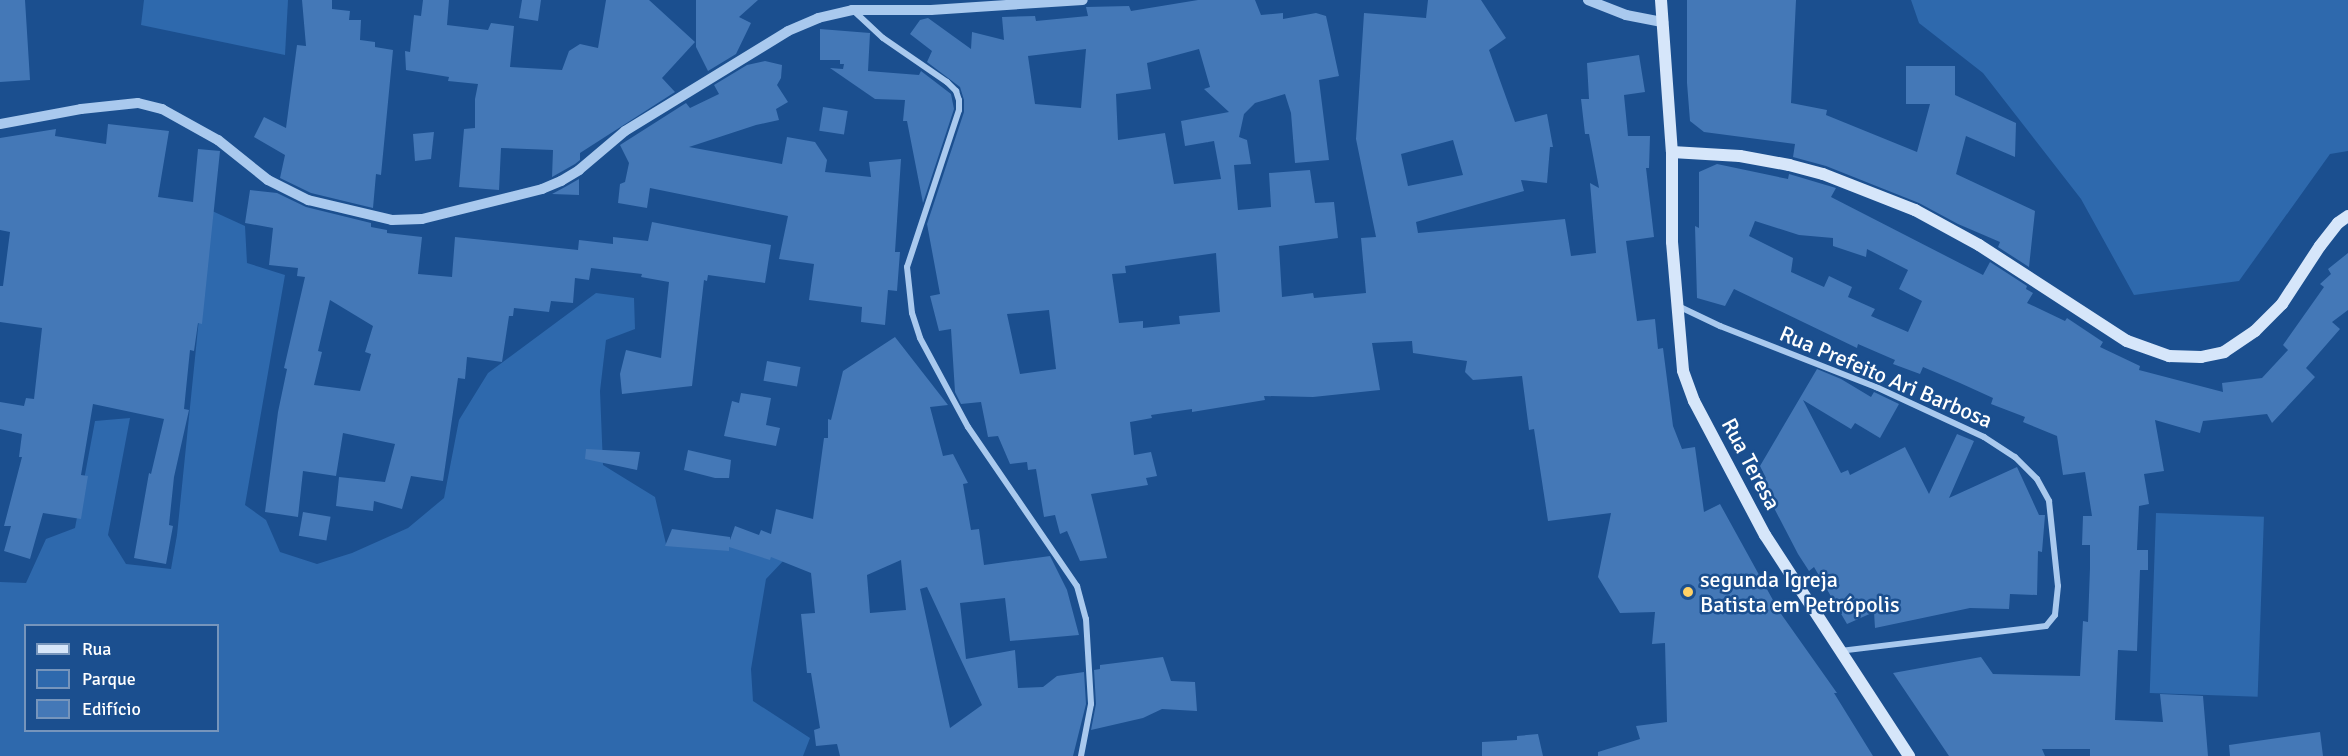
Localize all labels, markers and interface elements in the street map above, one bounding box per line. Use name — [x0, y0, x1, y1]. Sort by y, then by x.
street label: Rua Prefeito Ari Barbosa — [1776, 320, 1996, 434]
street label: Rua Teresa — [1716, 414, 1786, 514]
place label: segunda Igreja Batista em Petrópolis — [1700, 566, 1900, 618]
marker: segunda Igreja Batista em Petrópolis — [1681, 585, 1695, 599]
legend — [24, 624, 219, 732]
text: Rua — [82, 638, 111, 660]
text: Parque — [82, 668, 136, 690]
text: Edifício — [82, 698, 141, 720]

